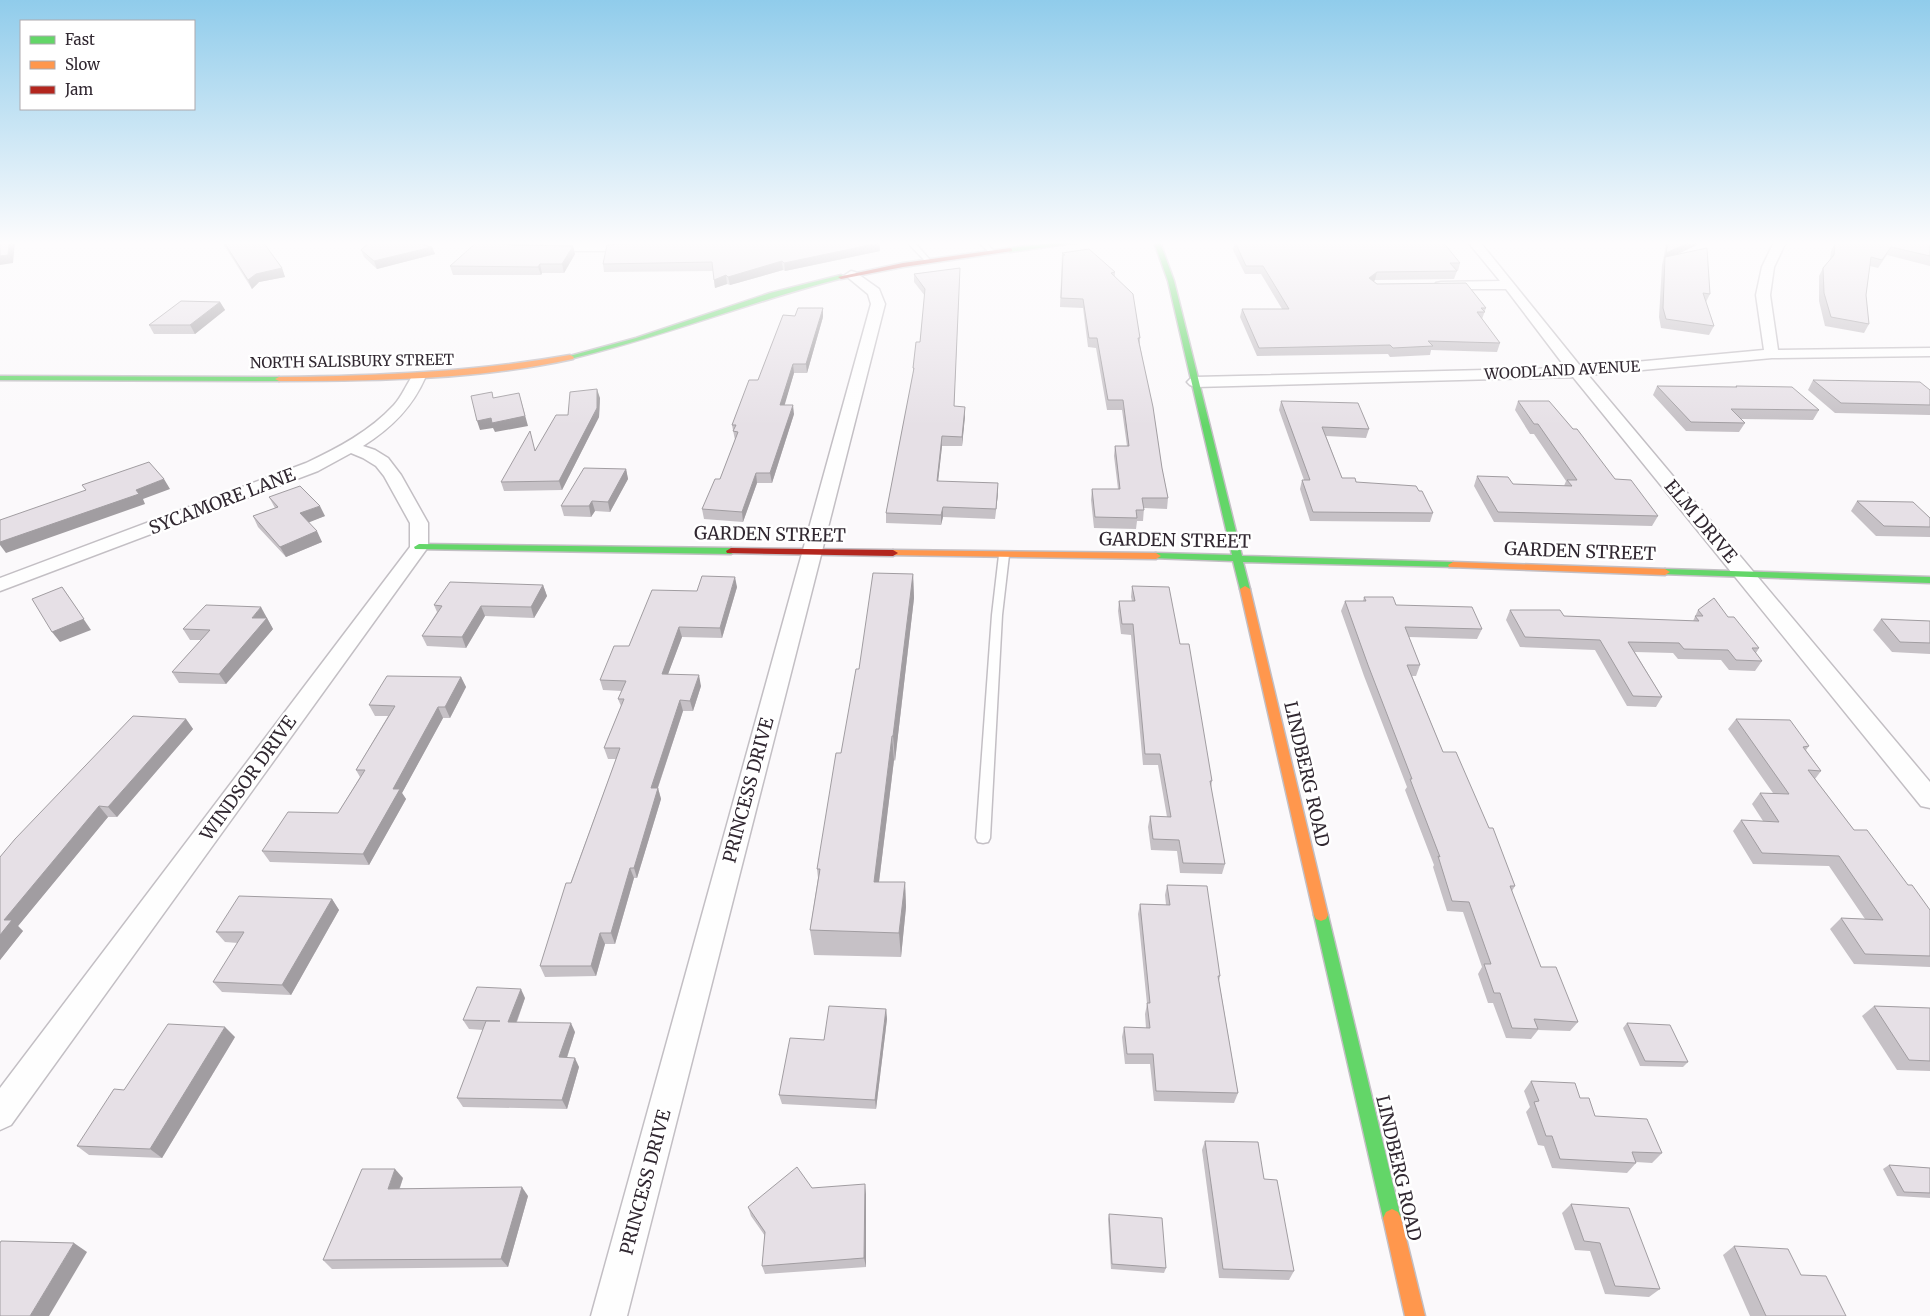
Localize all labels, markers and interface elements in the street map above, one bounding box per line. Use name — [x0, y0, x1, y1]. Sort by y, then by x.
legend — [20, 20, 195, 110]
text: Fast — [65, 30, 95, 49]
text: Slow — [65, 55, 100, 74]
text: Jam — [64, 80, 93, 99]
street label: NORTH SALISBURY STREET — [250, 350, 455, 372]
street label: WOODLAND AVENUE — [1483, 356, 1641, 384]
street label: SYCAMORE LANE — [146, 462, 299, 539]
street label: ELM DRIVE — [1660, 475, 1743, 568]
street label: GARDEN STREET — [694, 521, 847, 547]
street label: GARDEN STREET — [1099, 527, 1252, 553]
street label: GARDEN STREET — [1504, 537, 1657, 565]
street label: LINDBERG ROAD — [1279, 699, 1335, 849]
street label: WINDSOR DRIVE — [194, 711, 301, 846]
street label: PRINCESS DRIVE — [718, 714, 779, 865]
street label: LINDBERG ROAD — [1371, 1093, 1427, 1243]
street label: PRINCESS DRIVE — [615, 1106, 676, 1257]

